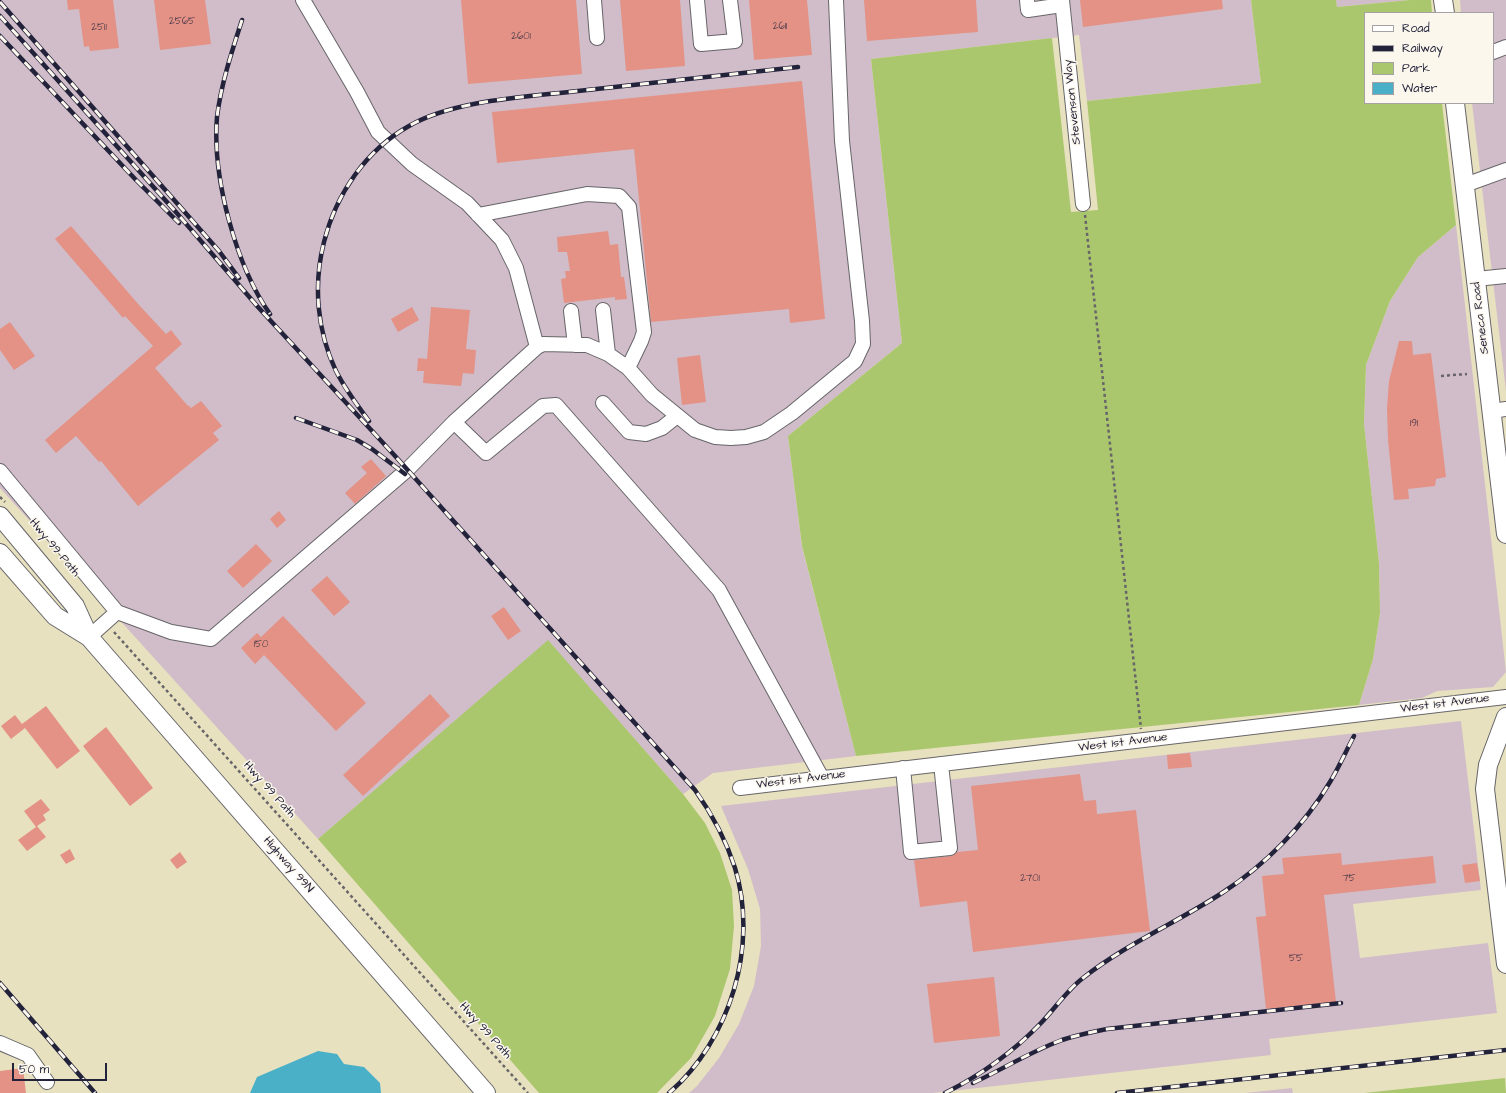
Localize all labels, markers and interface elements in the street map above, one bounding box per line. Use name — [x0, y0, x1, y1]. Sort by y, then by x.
legend — [1364, 12, 1494, 104]
house number: 2565 — [169, 16, 195, 28]
text: Road — [1402, 20, 1430, 37]
house number: 2611 — [773, 21, 787, 33]
house number: 2511 — [91, 22, 107, 34]
house number: 2601 — [511, 31, 531, 43]
text: Railway — [1402, 40, 1443, 57]
street label: Stevenson Way — [1061, 59, 1085, 145]
text: Park — [1402, 60, 1430, 77]
text: Water — [1402, 80, 1437, 97]
street label: Seneca Road — [1469, 281, 1493, 355]
house number: 191 — [1410, 418, 1418, 430]
street label: Hwy 99 Path — [26, 516, 82, 580]
house number: 150 — [254, 639, 268, 651]
street label: West 1st Avenue — [1400, 691, 1490, 717]
street label: West 1st Avenue — [1078, 730, 1168, 756]
street label: Hwy 99 Path — [240, 759, 298, 821]
street label: West 1st Avenue — [756, 767, 846, 793]
street label: Highway 99N — [260, 834, 316, 896]
house number: 2701 — [1020, 873, 1040, 885]
house number: 75 — [1342, 873, 1356, 885]
house number: 55 — [1289, 953, 1303, 965]
street label: Hwy 99 Path — [456, 1000, 514, 1062]
scale bar — [14, 1055, 109, 1081]
text: 50 m — [19, 1061, 49, 1078]

